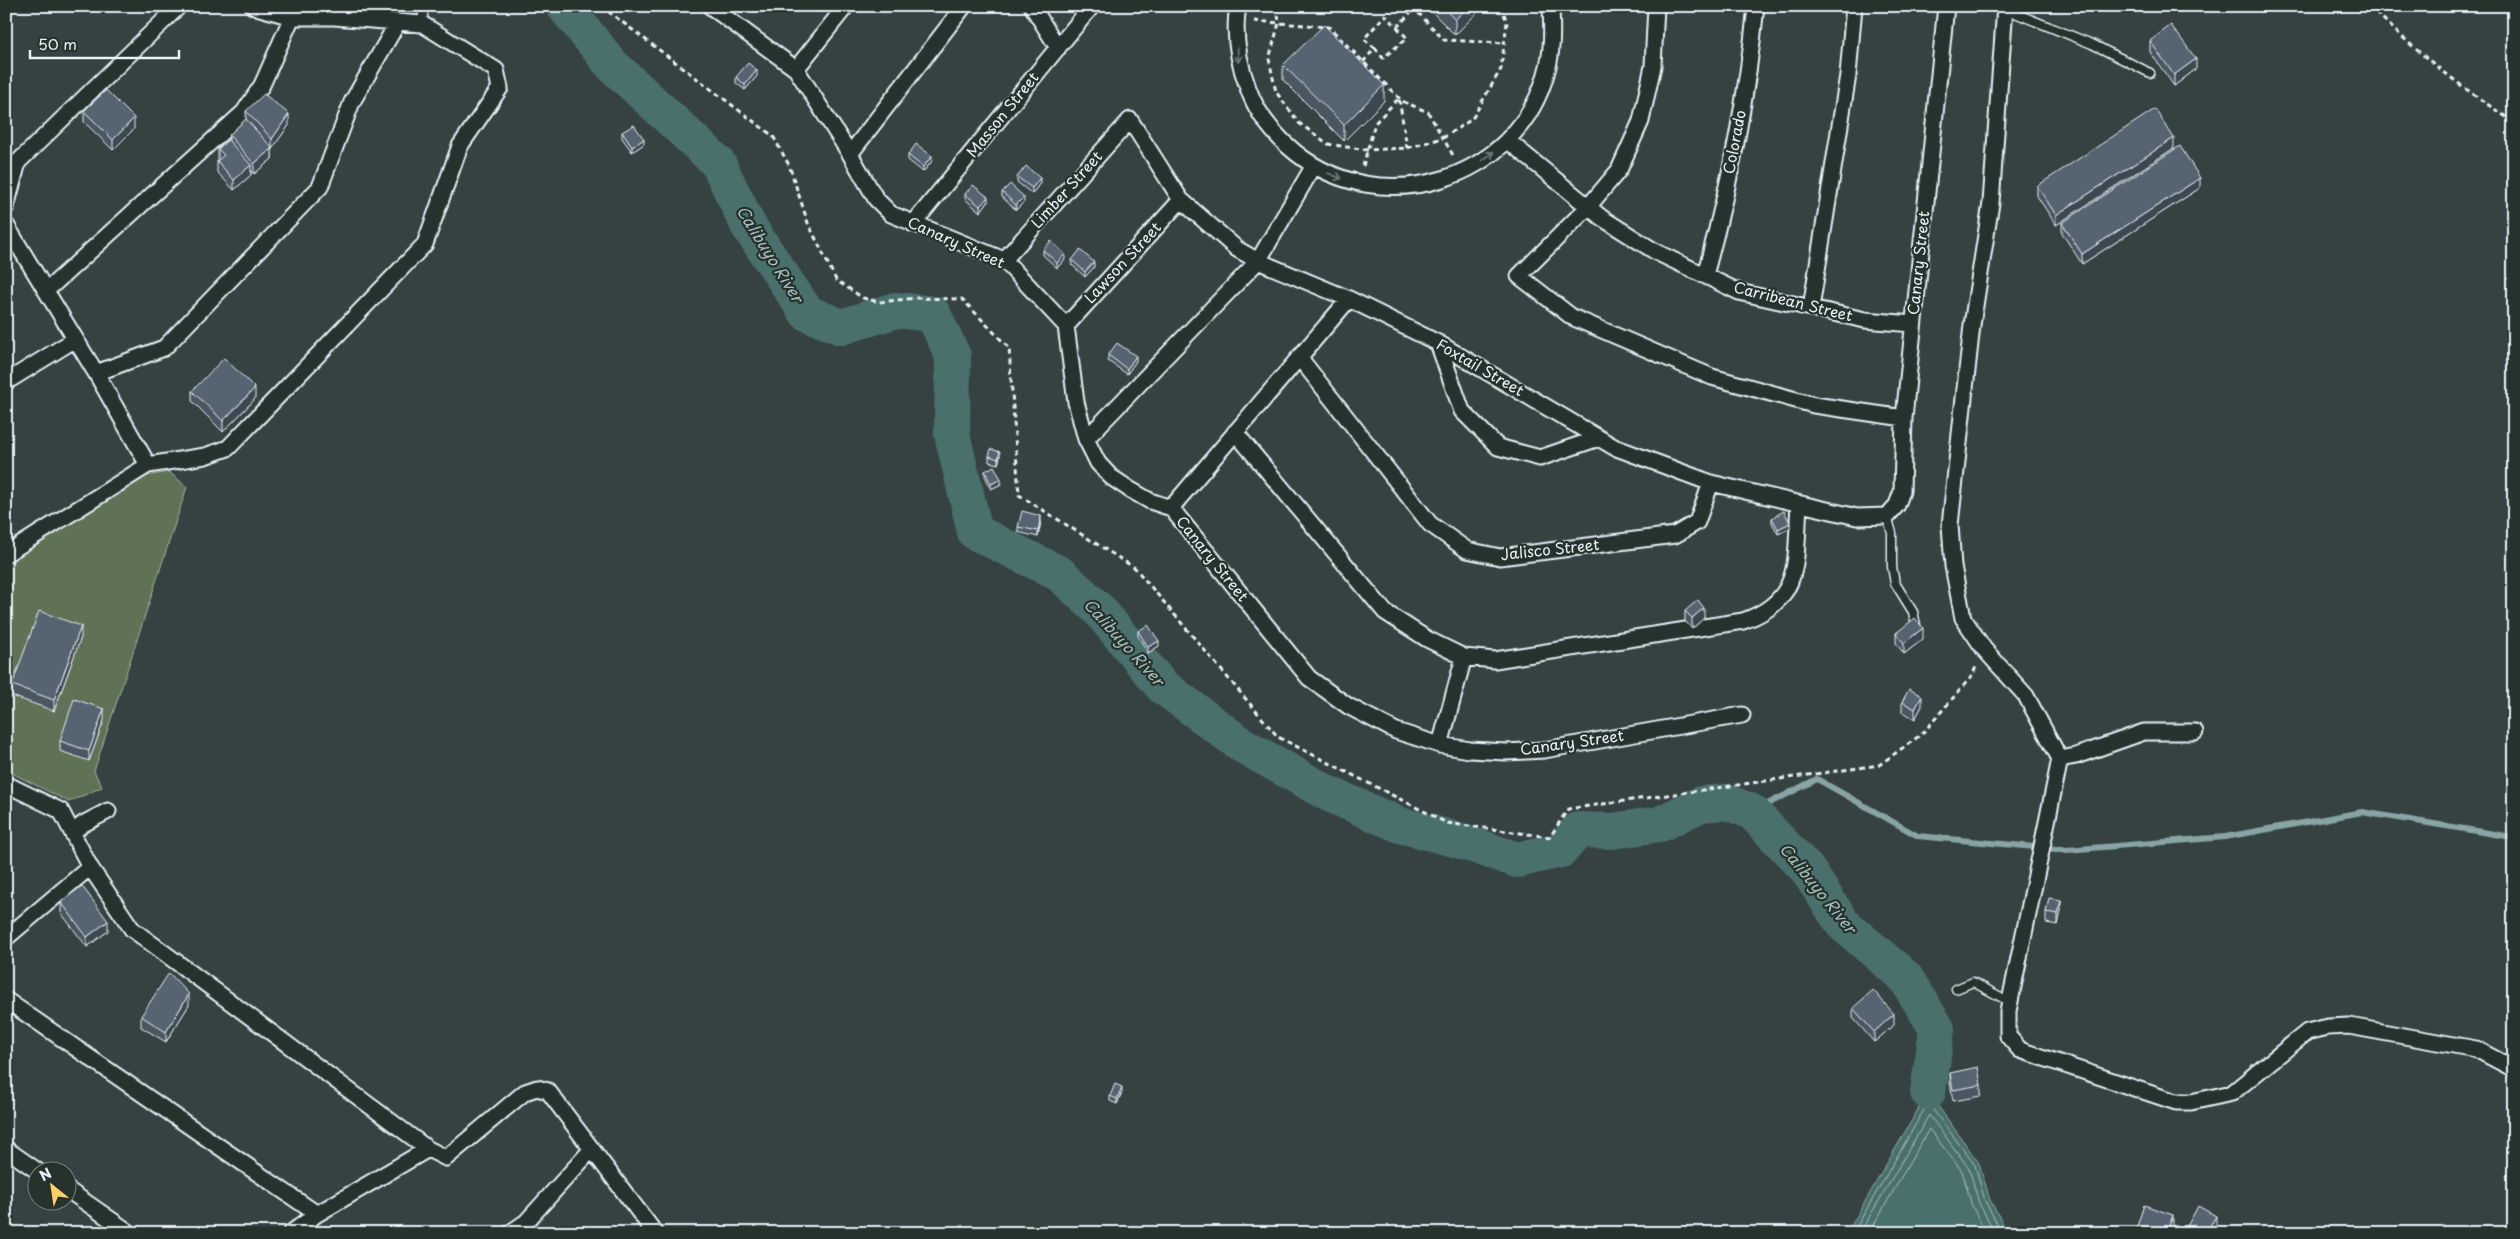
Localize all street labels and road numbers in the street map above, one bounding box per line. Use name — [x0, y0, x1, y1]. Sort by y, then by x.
street label: Masson Street — [960, 66, 1044, 162]
street label: Colorado — [1716, 108, 1751, 176]
street label: Limber Street — [1025, 145, 1107, 233]
street label: Canary Street — [904, 210, 1009, 273]
street label: Canary Street — [1901, 210, 1934, 316]
street label: Lawson Street — [1078, 216, 1166, 308]
street label: Carribean Street — [1731, 275, 1855, 326]
street label: Foxtail Street — [1433, 332, 1529, 401]
street label: Canary Street — [1171, 510, 1255, 606]
street label: Jalisco Street — [1499, 532, 1600, 565]
street label: Canary Street — [1519, 723, 1625, 760]

